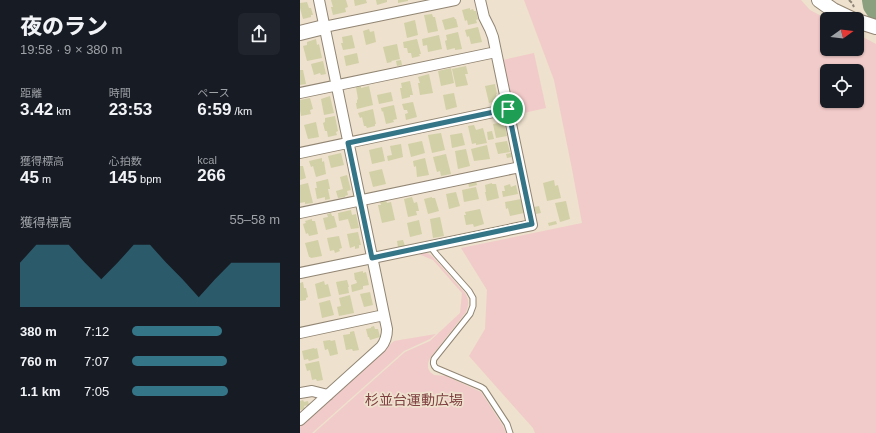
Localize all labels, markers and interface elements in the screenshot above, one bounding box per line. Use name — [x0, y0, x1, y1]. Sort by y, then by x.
north arrow — [820, 12, 864, 56]
map controls — [820, 12, 864, 108]
button: share — [238, 13, 280, 55]
text: 夜のラン — [20, 14, 108, 39]
text: 19:58 · 9 × 380 m — [20, 42, 122, 57]
button: locate — [820, 64, 864, 108]
text: 距離 — [20, 87, 42, 99]
text: 時間 — [109, 87, 131, 99]
text: ペース — [197, 87, 230, 99]
pin — [491, 92, 525, 126]
icon: arrive — [497, 98, 519, 120]
text: 3.42 — [20, 100, 53, 119]
text: 23:53 — [109, 100, 152, 119]
text: 6:59 — [197, 100, 231, 119]
text: km — [53, 105, 71, 117]
text: /km — [231, 105, 252, 117]
text: kcal — [197, 154, 217, 166]
text: 獲得標高 — [20, 155, 64, 167]
text: 心拍数 — [109, 155, 142, 167]
text: 266 — [197, 166, 226, 185]
text: 45 — [20, 168, 39, 187]
text: 145 — [109, 168, 137, 187]
text: m — [39, 173, 51, 185]
text: bpm — [137, 173, 162, 185]
text: 55–58 m — [229, 212, 280, 227]
text: 獲得標高 — [20, 215, 72, 230]
text: 380 m — [20, 324, 57, 339]
text: 7:12 — [84, 324, 109, 339]
text: 760 m — [20, 354, 57, 369]
text: 7:07 — [84, 354, 109, 369]
text: 1.1 km — [20, 384, 60, 399]
text: 7:05 — [84, 384, 109, 399]
park label: 杉並台運動広場 — [365, 392, 463, 408]

